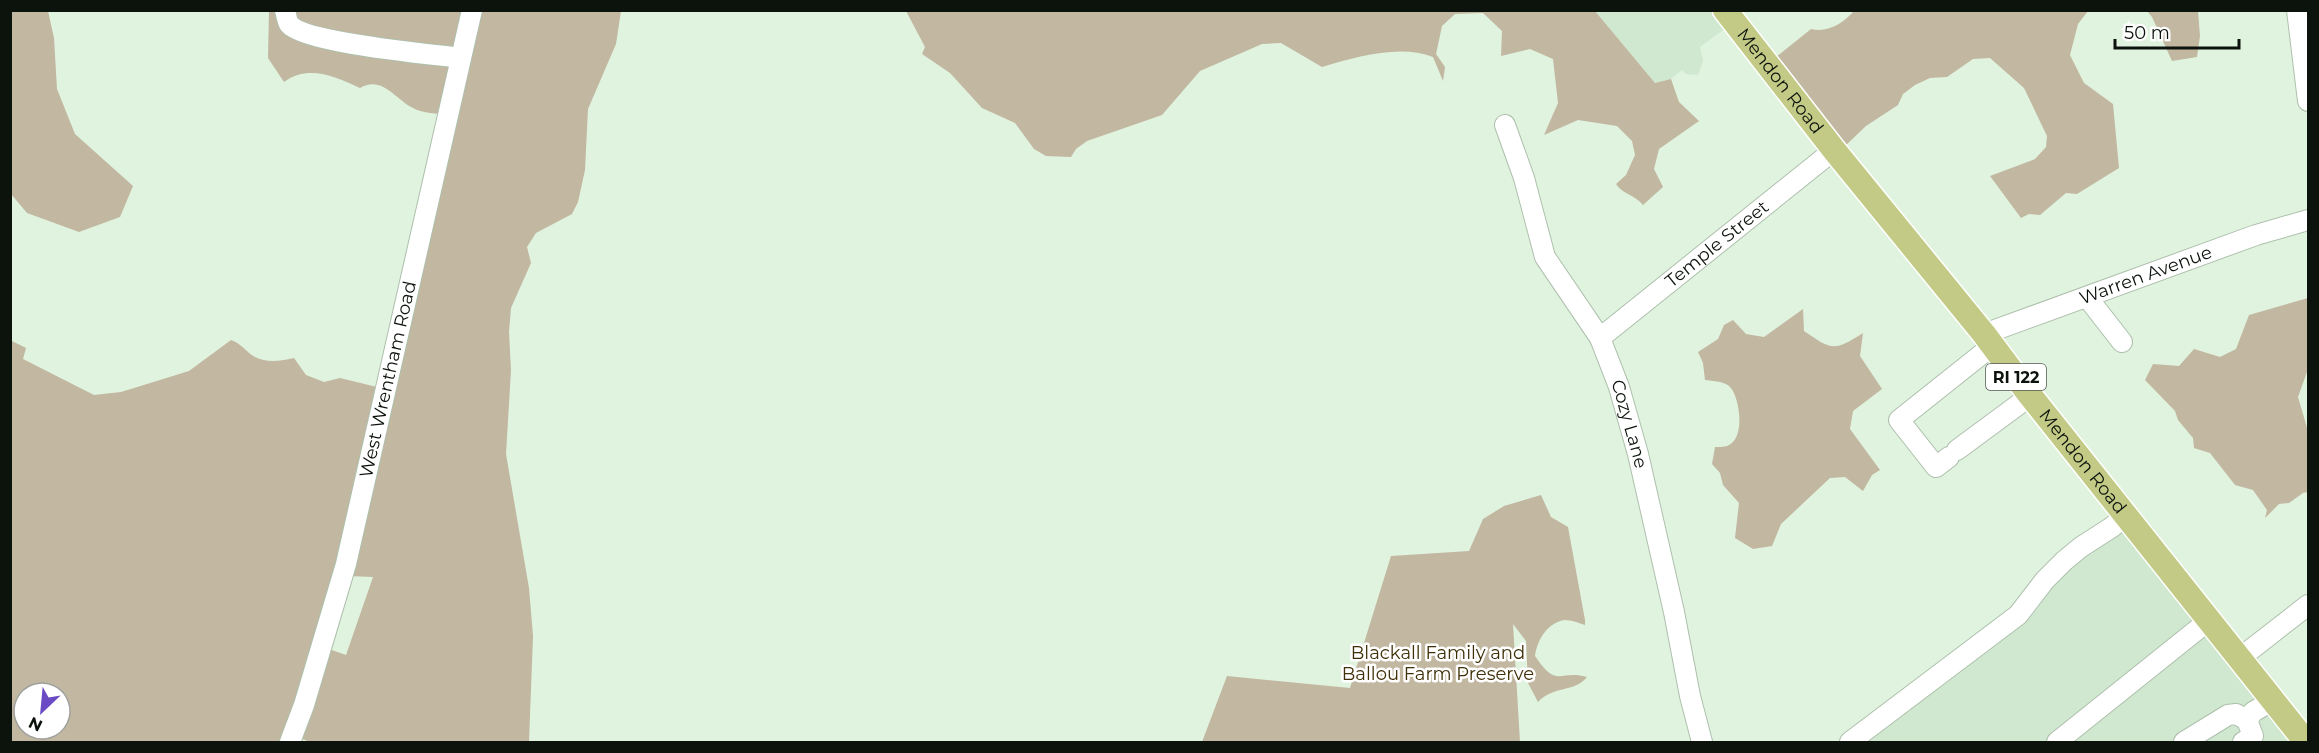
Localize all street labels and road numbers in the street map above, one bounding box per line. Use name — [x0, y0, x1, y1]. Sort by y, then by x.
street label: Mendon Road — [1732, 24, 1828, 138]
street label: Temple Street — [1661, 196, 1773, 292]
street label: Warren Avenue — [2076, 241, 2215, 309]
street label: West Wrentham Road — [355, 279, 421, 480]
road number: RI 122 — [1986, 364, 2046, 390]
street label: Cozy Lane — [1606, 376, 1652, 471]
street label: Mendon Road — [2034, 405, 2131, 518]

